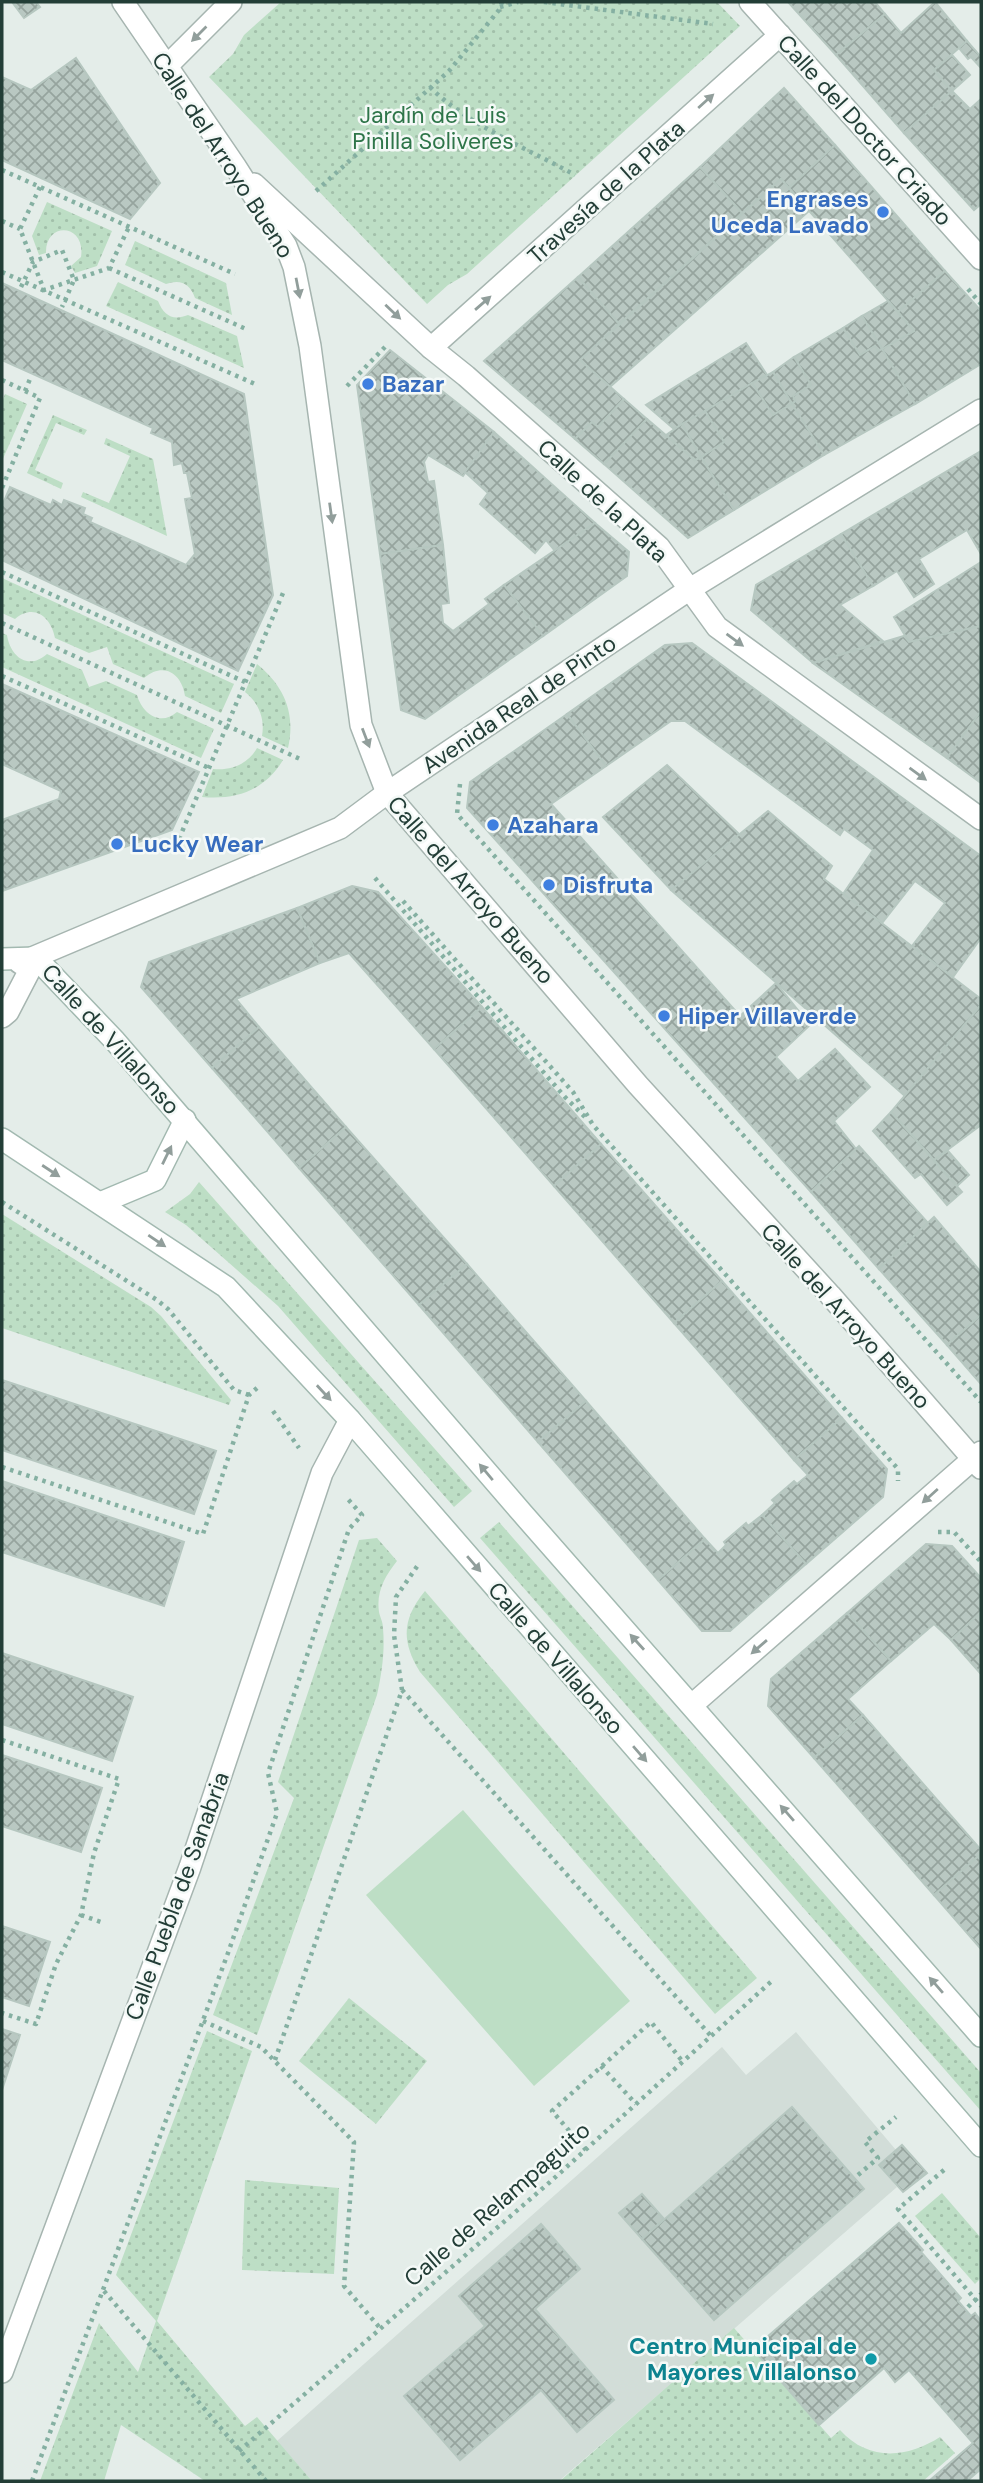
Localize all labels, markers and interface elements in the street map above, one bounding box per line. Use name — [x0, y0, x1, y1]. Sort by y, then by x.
one-way arrow — [191, 26, 207, 42]
street label: Calle del Doctor Criado — [771, 28, 959, 232]
street label: Calle del Arroyo Bueno — [145, 46, 301, 264]
one-way arrow — [697, 93, 715, 109]
park label: Jardín de Luis Pinilla Soliveres — [352, 100, 514, 156]
street label: Travesía de la Plata — [521, 113, 691, 271]
place label: Engrases Uceda Lavado — [711, 184, 869, 240]
marker: Engrases Uceda Lavado — [875, 204, 891, 220]
one-way arrow — [293, 277, 304, 299]
one-way arrow — [474, 295, 492, 311]
one-way arrow — [384, 304, 402, 320]
place label: Bazar — [382, 369, 444, 399]
marker: Bazar — [360, 376, 376, 392]
street label: Calle de la Plata — [531, 433, 675, 569]
one-way arrow — [326, 502, 337, 524]
street label: Avenida Real de Pinto — [416, 628, 622, 780]
one-way arrow — [726, 632, 744, 646]
one-way arrow — [360, 727, 371, 748]
one-way arrow — [909, 766, 927, 781]
street label: Calle del Arroyo Bueno — [381, 790, 561, 990]
place label: Azahara — [507, 810, 599, 840]
marker: Azahara — [485, 817, 501, 833]
place label: Lucky Wear — [131, 829, 263, 859]
marker: Lucky Wear — [109, 836, 125, 852]
place label: Disfruta — [563, 870, 653, 900]
marker: Disfruta — [541, 877, 557, 893]
street label: Calle de Villalonso — [35, 957, 187, 1121]
place label: Hiper Villaverde — [678, 1001, 857, 1031]
marker: Hiper Villaverde — [656, 1008, 672, 1024]
one-way arrow — [162, 1145, 173, 1165]
one-way arrow — [42, 1164, 60, 1178]
street label: Calle del Arroyo Bueno — [754, 1217, 938, 1415]
one-way arrow — [148, 1234, 166, 1248]
one-way arrow — [316, 1384, 332, 1401]
one-way arrow — [479, 1463, 494, 1480]
one-way arrow — [921, 1488, 939, 1504]
one-way arrow — [466, 1555, 482, 1573]
street label: Calle de Villalonso — [481, 1575, 631, 1741]
one-way arrow — [630, 1634, 645, 1651]
one-way arrow — [751, 1638, 768, 1654]
one-way arrow — [632, 1745, 648, 1763]
street label: Calle Puebla de Sanabria — [118, 1768, 236, 2024]
one-way arrow — [780, 1805, 795, 1822]
one-way arrow — [928, 1976, 944, 1994]
street label: Calle de Relampaguito — [398, 2115, 596, 2293]
place label: Centro Municipal de Mayores Villalonso — [629, 2331, 857, 2387]
marker: Centro Municipal de Mayores Villalonso — [863, 2351, 879, 2367]

